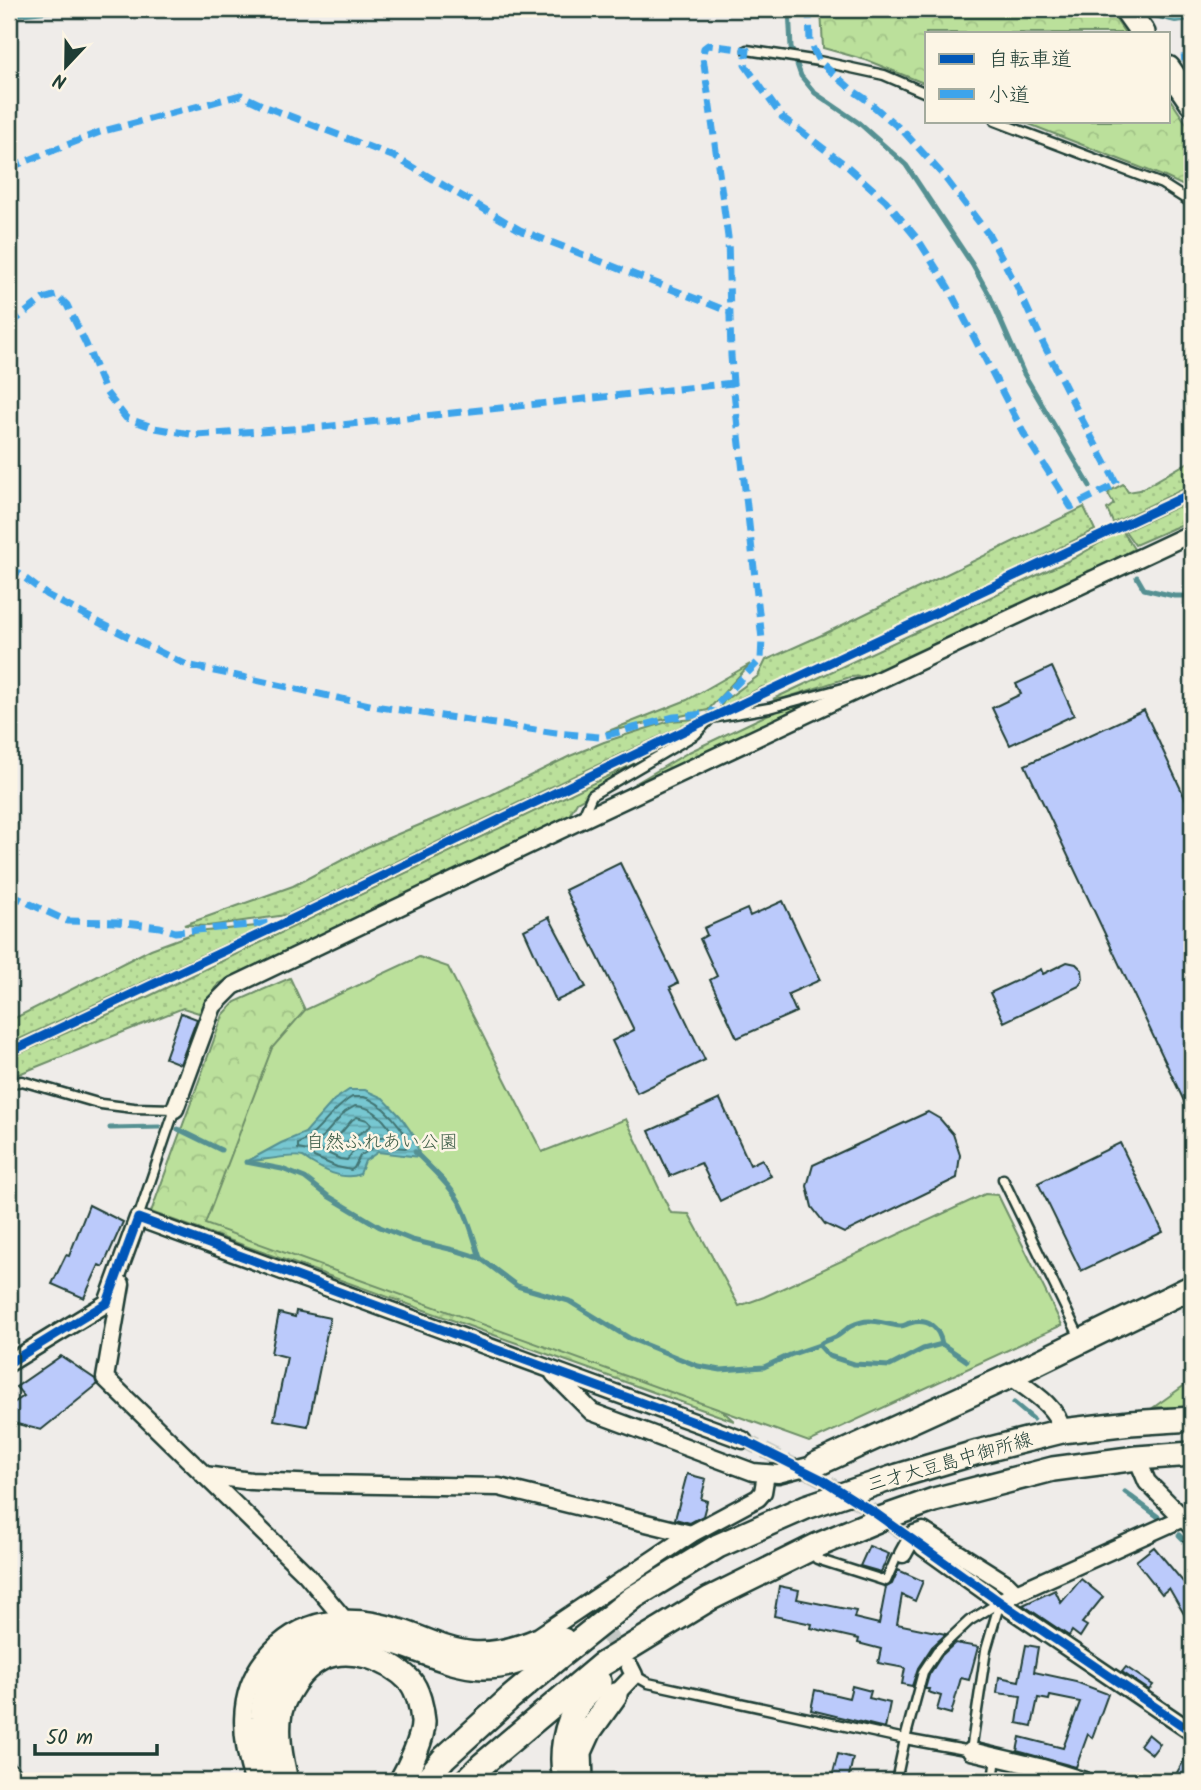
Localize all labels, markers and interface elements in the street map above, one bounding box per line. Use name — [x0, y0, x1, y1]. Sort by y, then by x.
north arrow — [32, 32, 102, 102]
legend — [925, 32, 1170, 122]
text: 自転車道 — [988, 44, 1072, 77]
text: N — [49, 64, 72, 96]
text: 小道 — [988, 80, 1030, 113]
park label: 自然ふれあい公園 — [306, 1128, 458, 1158]
street label: 三才大豆島中御所線 — [864, 1425, 1036, 1501]
scale bar — [35, 1713, 158, 1757]
text: 50 m — [46, 1722, 93, 1755]

